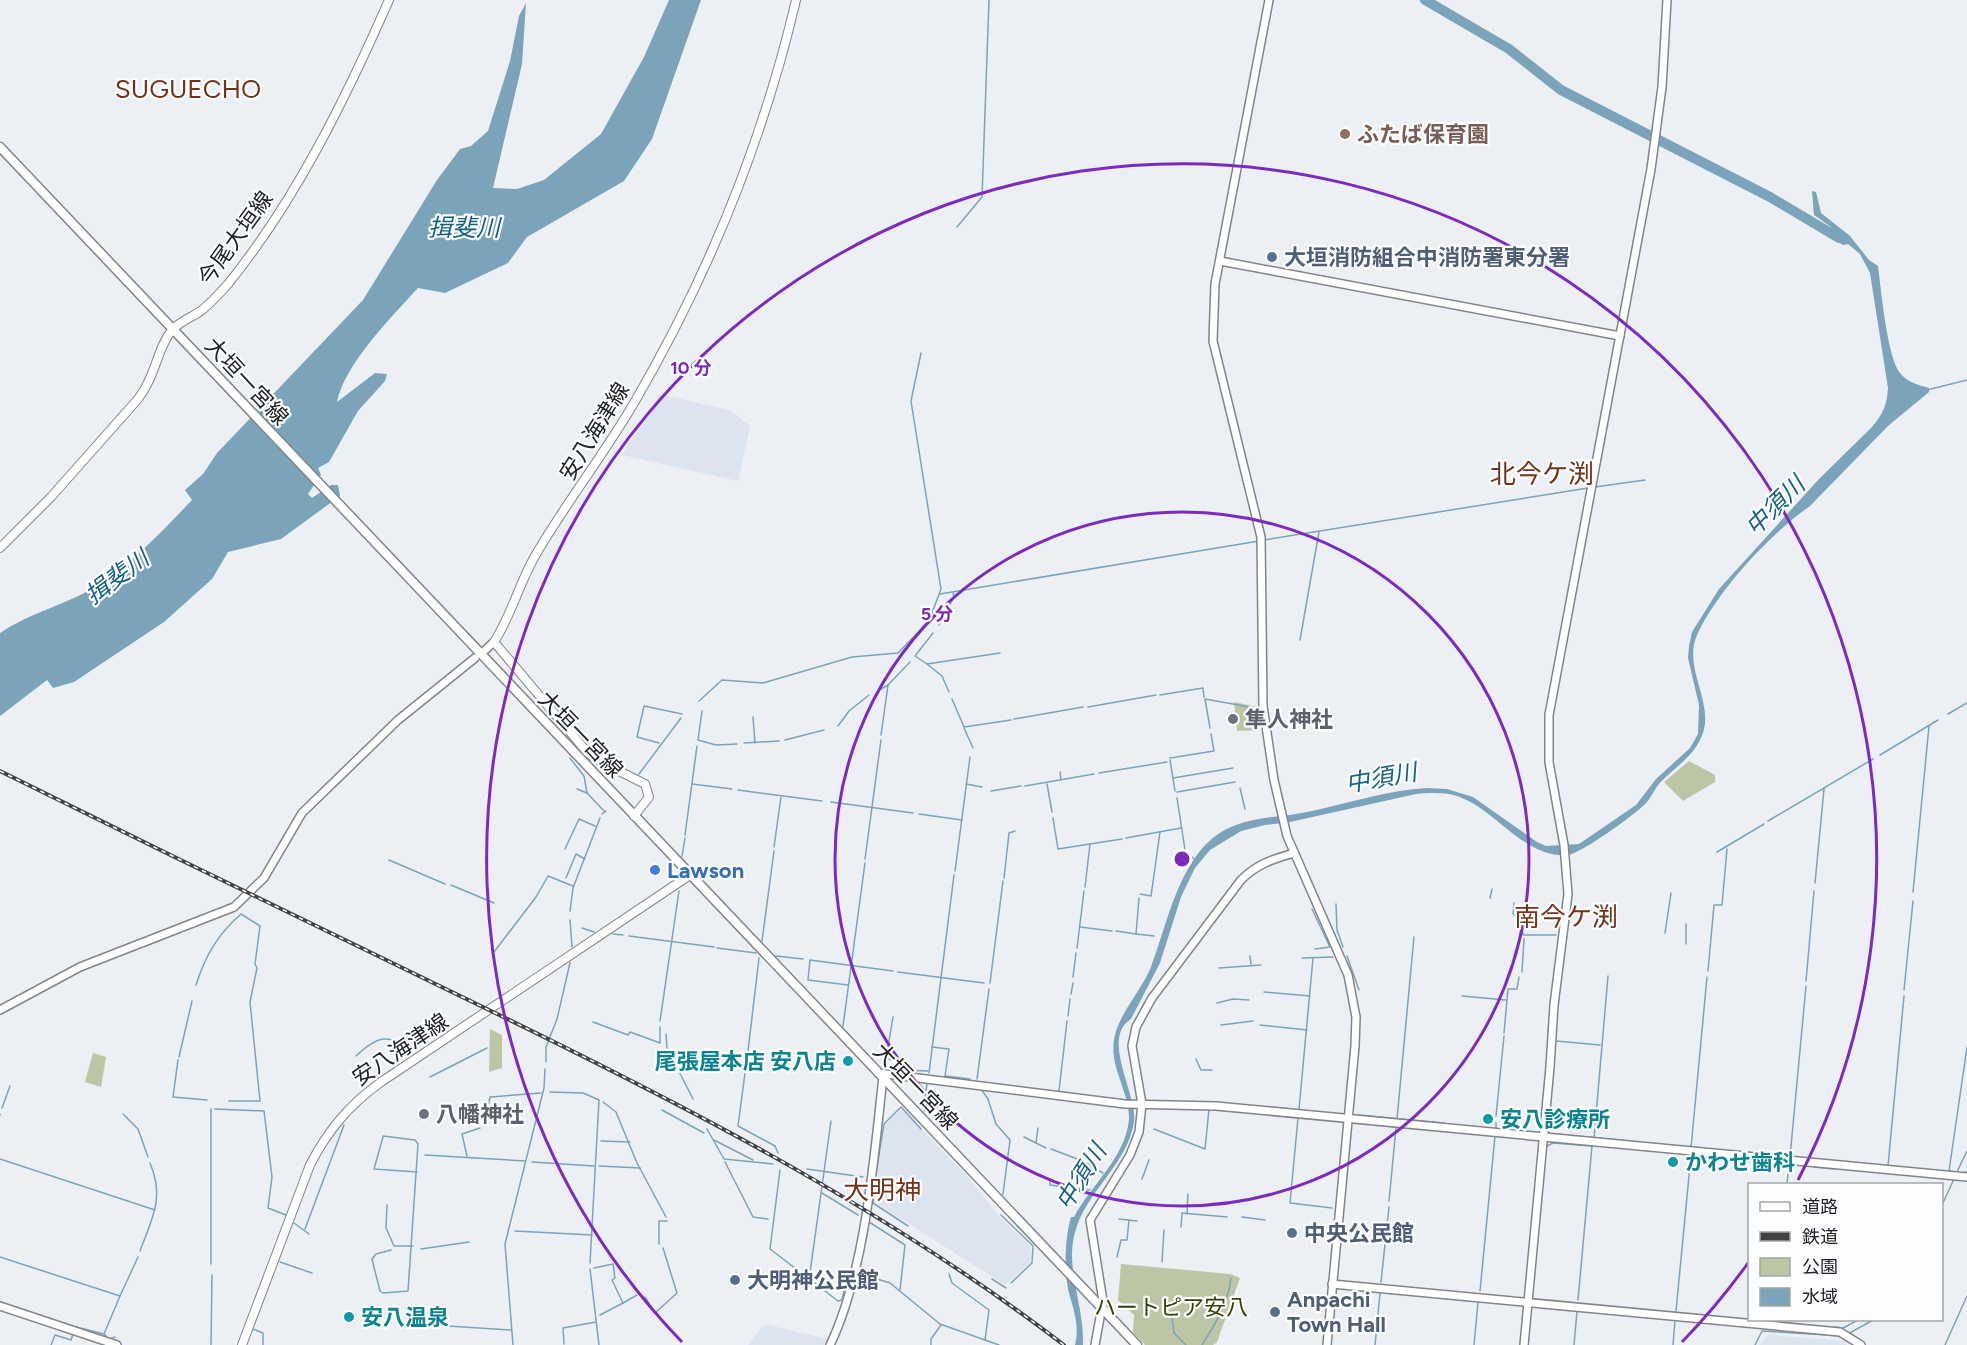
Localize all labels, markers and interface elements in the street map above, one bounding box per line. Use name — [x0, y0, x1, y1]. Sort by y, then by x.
district label: SUGUECHO — [115, 73, 261, 105]
place label: ふたば保育園 — [1357, 121, 1489, 148]
marker: ふたば保育園 — [1338, 127, 1352, 141]
street label: 今尾大垣線 — [192, 186, 279, 291]
water label: 揖斐川 — [428, 213, 503, 242]
place label: 大垣消防組合中消防署東分署 — [1284, 244, 1570, 271]
marker: 大垣消防組合中消防署東分署 — [1265, 250, 1279, 264]
street label: 大垣一宮線 — [199, 332, 294, 431]
text: 10 分 — [670, 357, 712, 379]
street label: 安八海津線 — [554, 377, 635, 485]
district label: 北今ケ渕 — [1490, 458, 1594, 490]
water label: 中須川 — [1739, 468, 1812, 541]
water label: 揖斐川 — [79, 542, 157, 610]
text: 5 分 — [921, 603, 953, 625]
street label: 大垣一宮線 — [533, 685, 629, 783]
place label: 隼人神社 — [1245, 706, 1333, 733]
marker: 隼人神社 — [1226, 712, 1240, 726]
water label: 中須川 — [1343, 756, 1422, 798]
centre of rings — [1172, 849, 1192, 869]
place label: Lawson — [667, 857, 744, 884]
marker: Lawson — [648, 863, 662, 877]
district label: 南今ケ渕 — [1514, 901, 1618, 933]
street label: 安八海津線 — [347, 1007, 453, 1091]
street label: 大垣一宮線 — [868, 1037, 964, 1135]
place label: 尾張屋本店 安八店 — [655, 1048, 836, 1075]
marker: 尾張屋本店 安八店 — [841, 1054, 855, 1068]
place label: 八幡神社 — [436, 1101, 524, 1128]
place label: 安八診療所 — [1500, 1106, 1610, 1133]
marker: 八幡神社 — [417, 1107, 431, 1121]
marker: 安八診療所 — [1481, 1112, 1495, 1126]
water label: 中須川 — [1049, 1136, 1114, 1215]
place label: かわせ歯科 — [1685, 1149, 1795, 1176]
marker: かわせ歯科 — [1666, 1155, 1680, 1169]
district label: 大明神 — [843, 1174, 921, 1206]
legend — [1748, 1183, 1943, 1321]
text: 道路 — [1802, 1196, 1838, 1218]
place label: 中央公民館 — [1304, 1220, 1414, 1247]
marker: 中央公民館 — [1285, 1226, 1299, 1240]
text: 鉄道 — [1802, 1226, 1838, 1248]
text: 公園 — [1802, 1256, 1838, 1278]
place label: 大明神公民館 — [747, 1267, 879, 1294]
marker: 大明神公民館 — [728, 1273, 742, 1287]
place label: Anpachi Town Hall — [1287, 1286, 1386, 1338]
text: 水域 — [1802, 1286, 1838, 1308]
park label: ハートピア安八 — [1094, 1294, 1248, 1321]
place label: 安八温泉 — [361, 1304, 449, 1331]
marker: Anpachi Town Hall — [1268, 1305, 1282, 1319]
marker: 安八温泉 — [342, 1310, 356, 1324]

